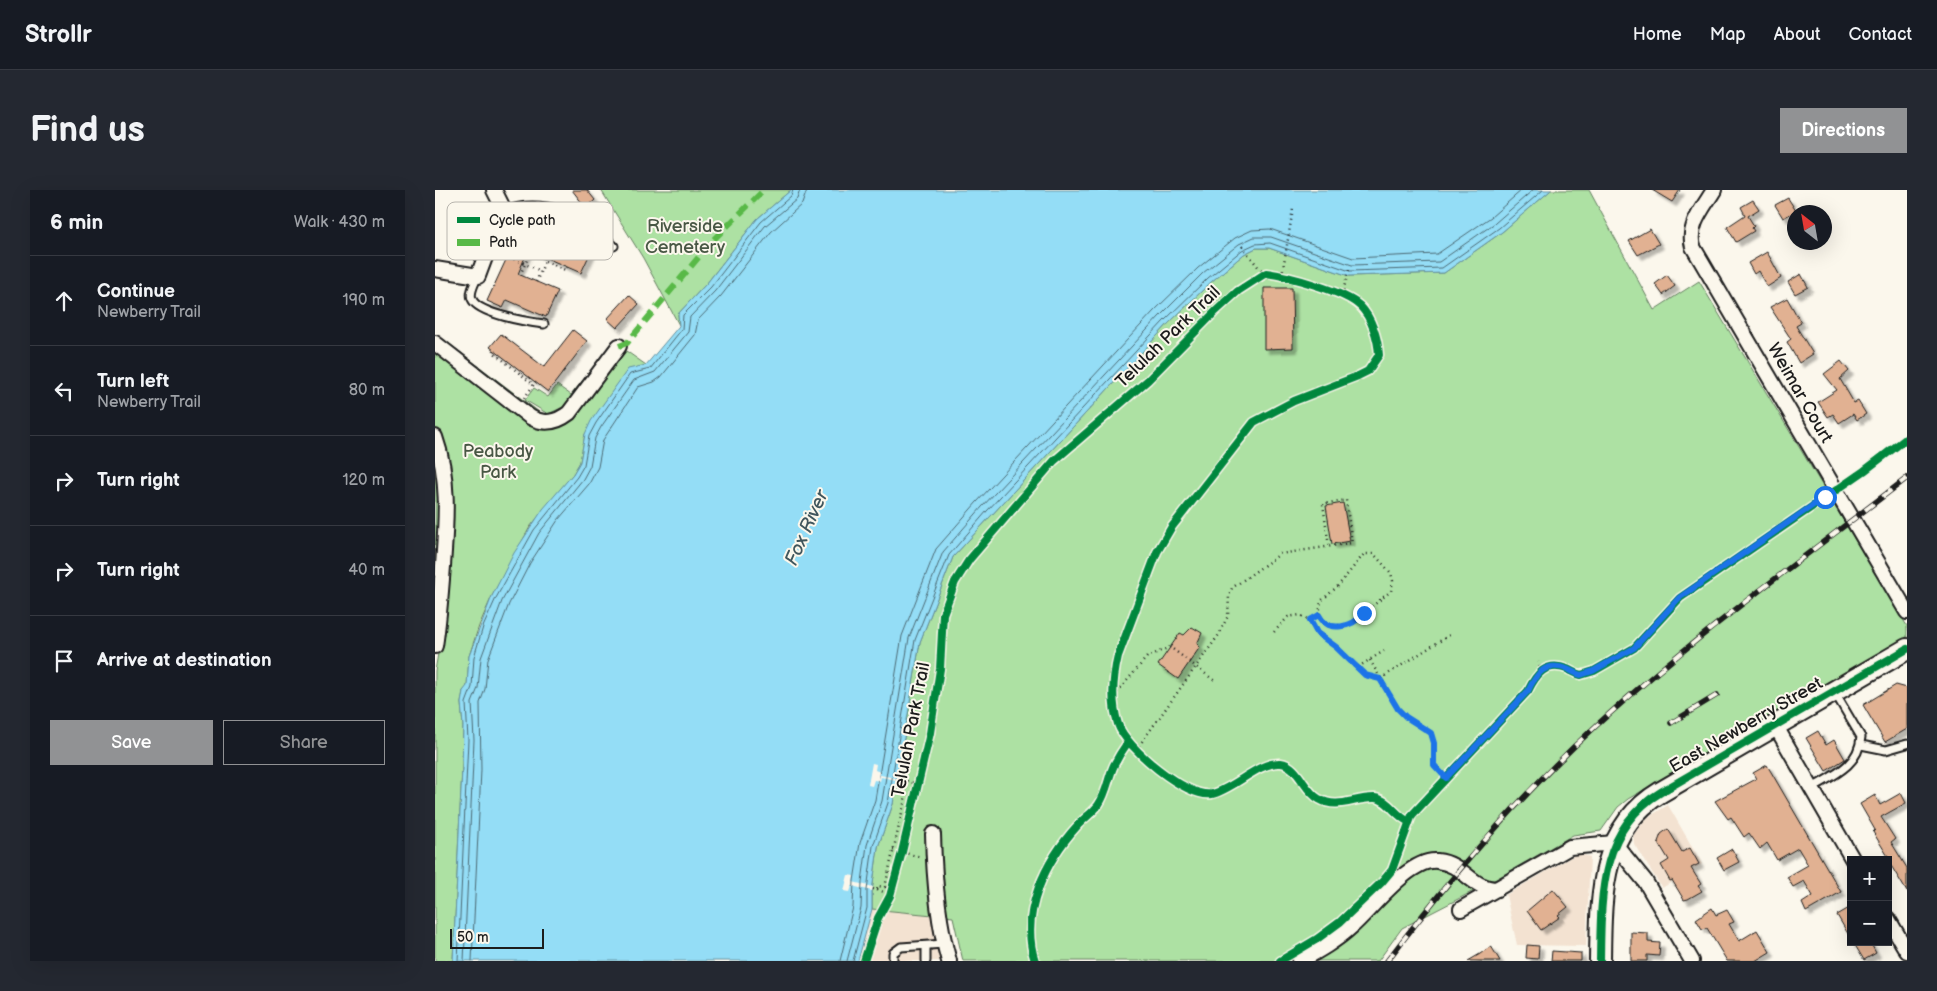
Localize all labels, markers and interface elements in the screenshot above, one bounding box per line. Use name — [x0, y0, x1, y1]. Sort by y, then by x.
text: Strollr — [25, 20, 92, 49]
text: Home — [1633, 24, 1682, 45]
text: Map — [1710, 24, 1746, 45]
text: About — [1774, 24, 1821, 45]
text: Contact — [1849, 24, 1912, 45]
button: Directions — [1780, 108, 1907, 153]
text: Find us — [30, 109, 145, 152]
legend — [447, 202, 613, 260]
north arrow — [1787, 205, 1832, 250]
text: 6 min — [50, 210, 103, 235]
text: Cycle path — [489, 212, 556, 229]
text: Walk · 430 m — [294, 213, 385, 232]
park label: Riverside Cemetery — [645, 216, 726, 258]
text: Path — [489, 234, 517, 251]
text: Continue — [97, 280, 175, 303]
street label: Telulah Park Trail — [1111, 282, 1225, 392]
icon: ahead — [50, 287, 78, 315]
text: 190 m — [343, 291, 385, 310]
text: Newberry Trail — [97, 303, 201, 322]
street label: Weimar Court — [1763, 339, 1837, 447]
text: Turn left — [97, 370, 169, 393]
icon: left — [50, 377, 78, 405]
text: 80 m — [349, 381, 385, 400]
text: Newberry Trail — [97, 393, 201, 412]
park label: Peabody Park — [463, 441, 534, 483]
icon: right — [50, 467, 78, 495]
text: Turn right — [97, 469, 180, 492]
text: 120 m — [342, 471, 385, 490]
water label: Fox River — [780, 486, 834, 569]
route start — [1814, 486, 1837, 509]
icon: right — [50, 557, 78, 585]
text: Turn right — [97, 559, 180, 582]
text: 40 m — [348, 561, 385, 580]
route end — [1353, 602, 1376, 625]
icon: arrive — [50, 647, 78, 675]
text: Arrive at destination — [97, 649, 272, 672]
street label: Telulah Park Trail — [888, 661, 934, 799]
street label: East Newberry Street — [1666, 672, 1827, 777]
button: Save — [50, 720, 213, 765]
button: Share — [223, 720, 385, 765]
map controls — [1847, 856, 1892, 946]
button: + — [1847, 856, 1892, 901]
button: − — [1847, 901, 1892, 946]
scale bar — [450, 926, 544, 949]
text: 50 m — [457, 929, 489, 946]

